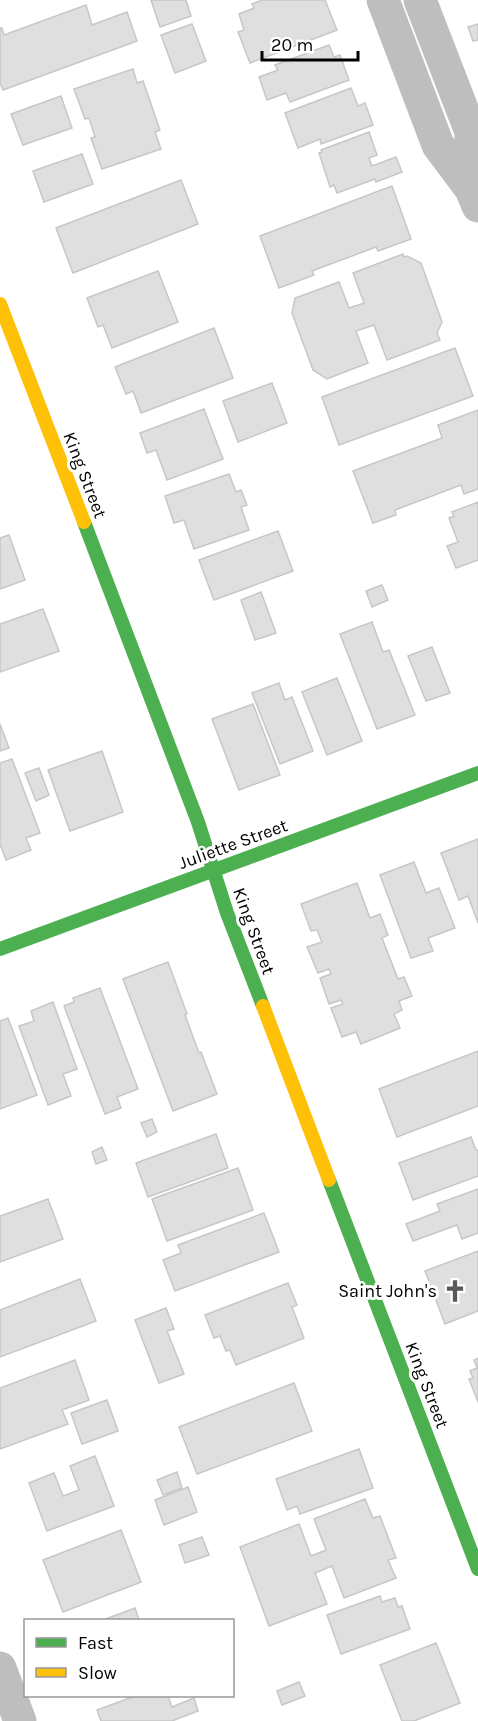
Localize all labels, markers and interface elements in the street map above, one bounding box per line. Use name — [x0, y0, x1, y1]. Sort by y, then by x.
scale bar — [262, 24, 358, 62]
text: 20 m — [271, 34, 313, 56]
street label: King Street — [58, 429, 112, 522]
street label: Juliette Street — [176, 814, 291, 874]
street label: King Street — [228, 884, 280, 978]
church icon: Saint John's — [442, 1278, 468, 1304]
place label: Saint John's — [338, 1280, 437, 1302]
street label: King Street — [400, 1339, 454, 1432]
legend — [24, 1619, 234, 1697]
text: Fast — [78, 1632, 113, 1654]
text: Slow — [78, 1662, 117, 1684]

